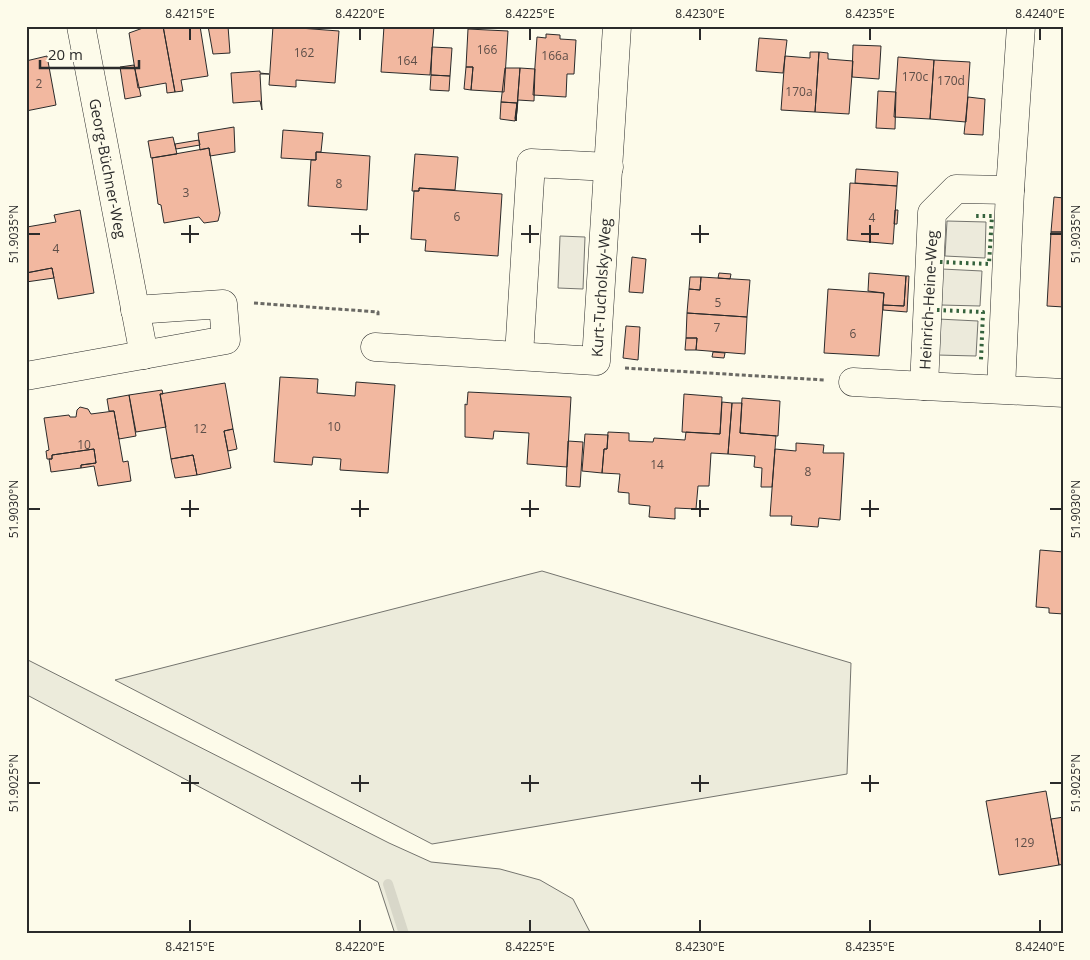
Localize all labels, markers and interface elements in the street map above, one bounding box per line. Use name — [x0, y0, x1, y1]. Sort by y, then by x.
text: 8.4215°E — [165, 5, 215, 22]
text: 8.4220°E — [335, 5, 385, 22]
text: 8.4225°E — [505, 5, 555, 22]
text: 8.4230°E — [675, 5, 725, 22]
text: 8.4235°E — [845, 5, 895, 22]
text: 8.4240°E — [1015, 5, 1065, 22]
scale bar — [40, 38, 139, 70]
house number: 166 — [477, 41, 497, 58]
text: 20 m — [48, 44, 83, 64]
house number: 162 — [294, 44, 314, 61]
house number: 166a — [541, 47, 569, 64]
house number: 164 — [397, 52, 417, 69]
house number: 170c — [902, 68, 928, 85]
house number: 170d — [937, 72, 965, 89]
house number: 2 — [36, 75, 43, 92]
house number: 170a — [785, 83, 813, 100]
street label: Georg-Büchner-Weg — [85, 97, 131, 240]
house number: 8 — [336, 175, 343, 192]
house number: 3 — [183, 184, 190, 201]
text: 51.9035°N — [5, 205, 22, 263]
text: 51.9035°N — [1067, 205, 1084, 263]
house number: 6 — [454, 208, 461, 225]
house number: 4 — [869, 209, 876, 226]
street label: Kurt-Tucholsky-Weg — [586, 217, 615, 358]
street label: Heinrich-Heine-Weg — [914, 230, 942, 370]
house number: 4 — [53, 240, 60, 257]
house number: 5 — [715, 294, 722, 311]
house number: 7 — [714, 319, 721, 336]
house number: 6 — [850, 325, 857, 342]
house number: 10 — [327, 418, 341, 435]
house number: 12 — [193, 420, 207, 437]
house number: 10 — [77, 436, 91, 453]
house number: 14 — [650, 456, 664, 473]
house number: 8 — [805, 463, 812, 480]
text: 51.9030°N — [5, 480, 22, 538]
text: 51.9030°N — [1067, 480, 1084, 538]
text: 51.9025°N — [5, 754, 22, 812]
text: 51.9025°N — [1067, 754, 1084, 812]
house number: 129 — [1014, 834, 1034, 851]
text: 8.4215°E — [165, 938, 215, 955]
text: 8.4220°E — [335, 938, 385, 955]
text: 8.4225°E — [505, 938, 555, 955]
text: 8.4230°E — [675, 938, 725, 955]
text: 8.4235°E — [845, 938, 895, 955]
text: 8.4240°E — [1015, 938, 1065, 955]

